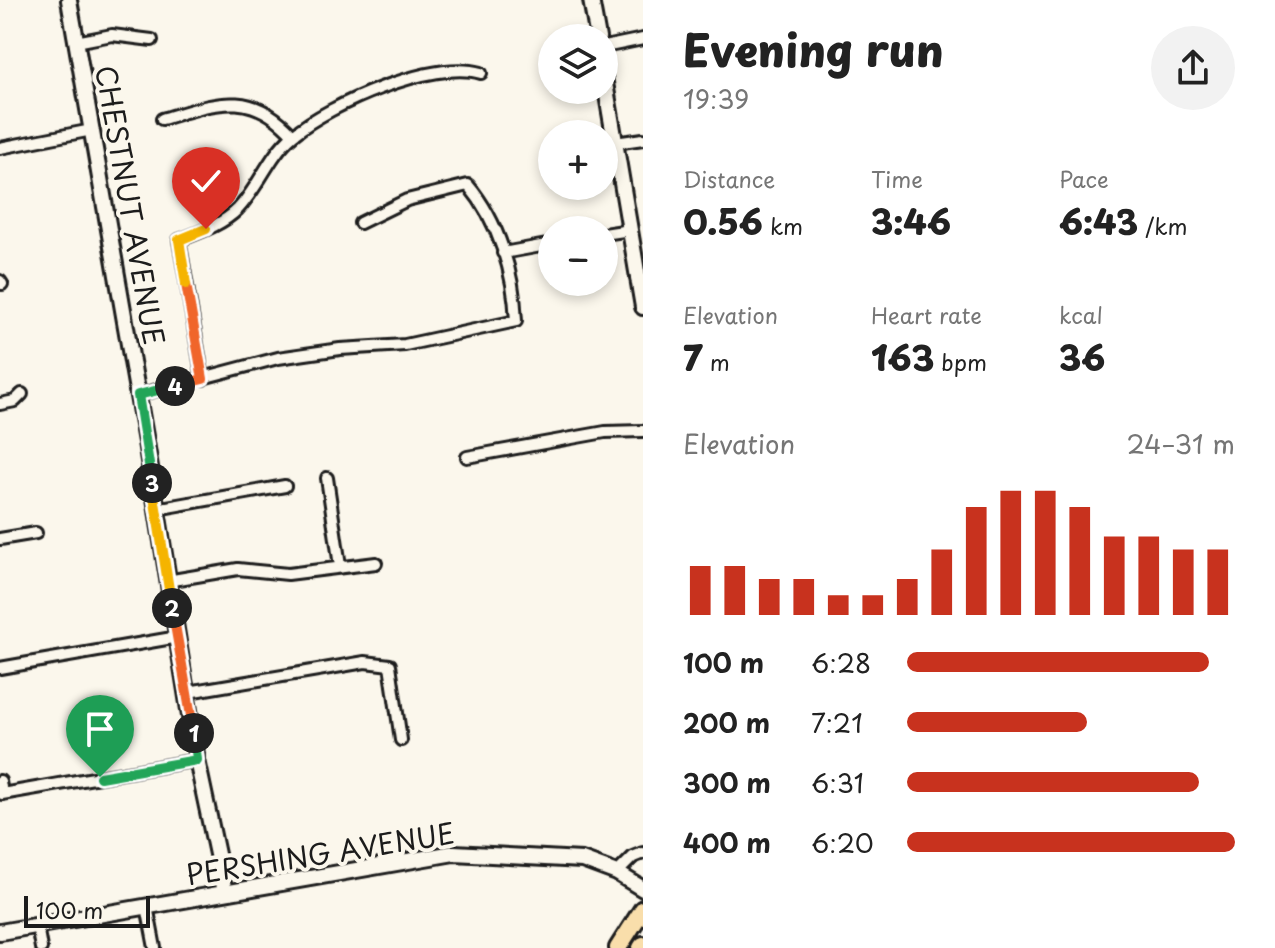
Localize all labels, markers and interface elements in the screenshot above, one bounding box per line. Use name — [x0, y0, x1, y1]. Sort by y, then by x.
text: Evening run — [683, 16, 944, 82]
map controls — [538, 24, 618, 296]
button: layers — [538, 24, 618, 104]
button: share — [1151, 26, 1235, 110]
street label: CHESTNUT AVENUE — [85, 62, 177, 348]
text: 19:39 — [683, 79, 749, 118]
button: + — [538, 120, 618, 200]
pin — [172, 147, 240, 229]
icon: check — [184, 159, 228, 203]
text: Distance — [683, 162, 775, 195]
text: Time — [871, 162, 923, 195]
text: Pace — [1059, 162, 1109, 195]
text: 0.56 — [683, 195, 763, 247]
text: 3:46 — [871, 195, 951, 247]
text: 6:43 — [1059, 195, 1138, 247]
text: km — [763, 209, 803, 242]
text: /km — [1138, 209, 1187, 242]
button: − — [538, 216, 618, 296]
text: Elevation — [683, 298, 778, 331]
text: Heart rate — [871, 298, 982, 331]
text: kcal — [1059, 298, 1103, 331]
text: 7 — [683, 331, 703, 383]
text: 163 — [871, 331, 934, 383]
text: 36 — [1059, 331, 1105, 383]
text: m — [703, 345, 730, 378]
text: bpm — [934, 345, 987, 378]
pin: 4 — [155, 366, 195, 406]
text: 4 — [168, 369, 182, 402]
text: Elevation — [683, 424, 795, 463]
text: 24–31 m — [1127, 424, 1235, 463]
pin: 3 — [132, 463, 172, 503]
text: 3 — [145, 466, 159, 499]
pin: 2 — [152, 588, 192, 628]
text: 2 — [164, 591, 180, 624]
text: 100 m — [683, 643, 764, 682]
text: 6:28 — [811, 643, 871, 682]
pin — [66, 695, 134, 777]
text: 200 m — [683, 703, 770, 742]
text: 7:21 — [811, 703, 863, 742]
icon: arrive — [78, 707, 122, 751]
pin: 1 — [174, 713, 214, 753]
text: 1 — [189, 716, 199, 749]
text: 300 m — [683, 763, 771, 802]
text: 6:31 — [811, 763, 864, 802]
street label: PERSHING AVENUE — [183, 811, 457, 895]
text: 400 m — [683, 823, 771, 862]
text: 6:20 — [811, 823, 874, 862]
scale bar — [24, 892, 150, 928]
text: 100 m — [36, 893, 103, 926]

